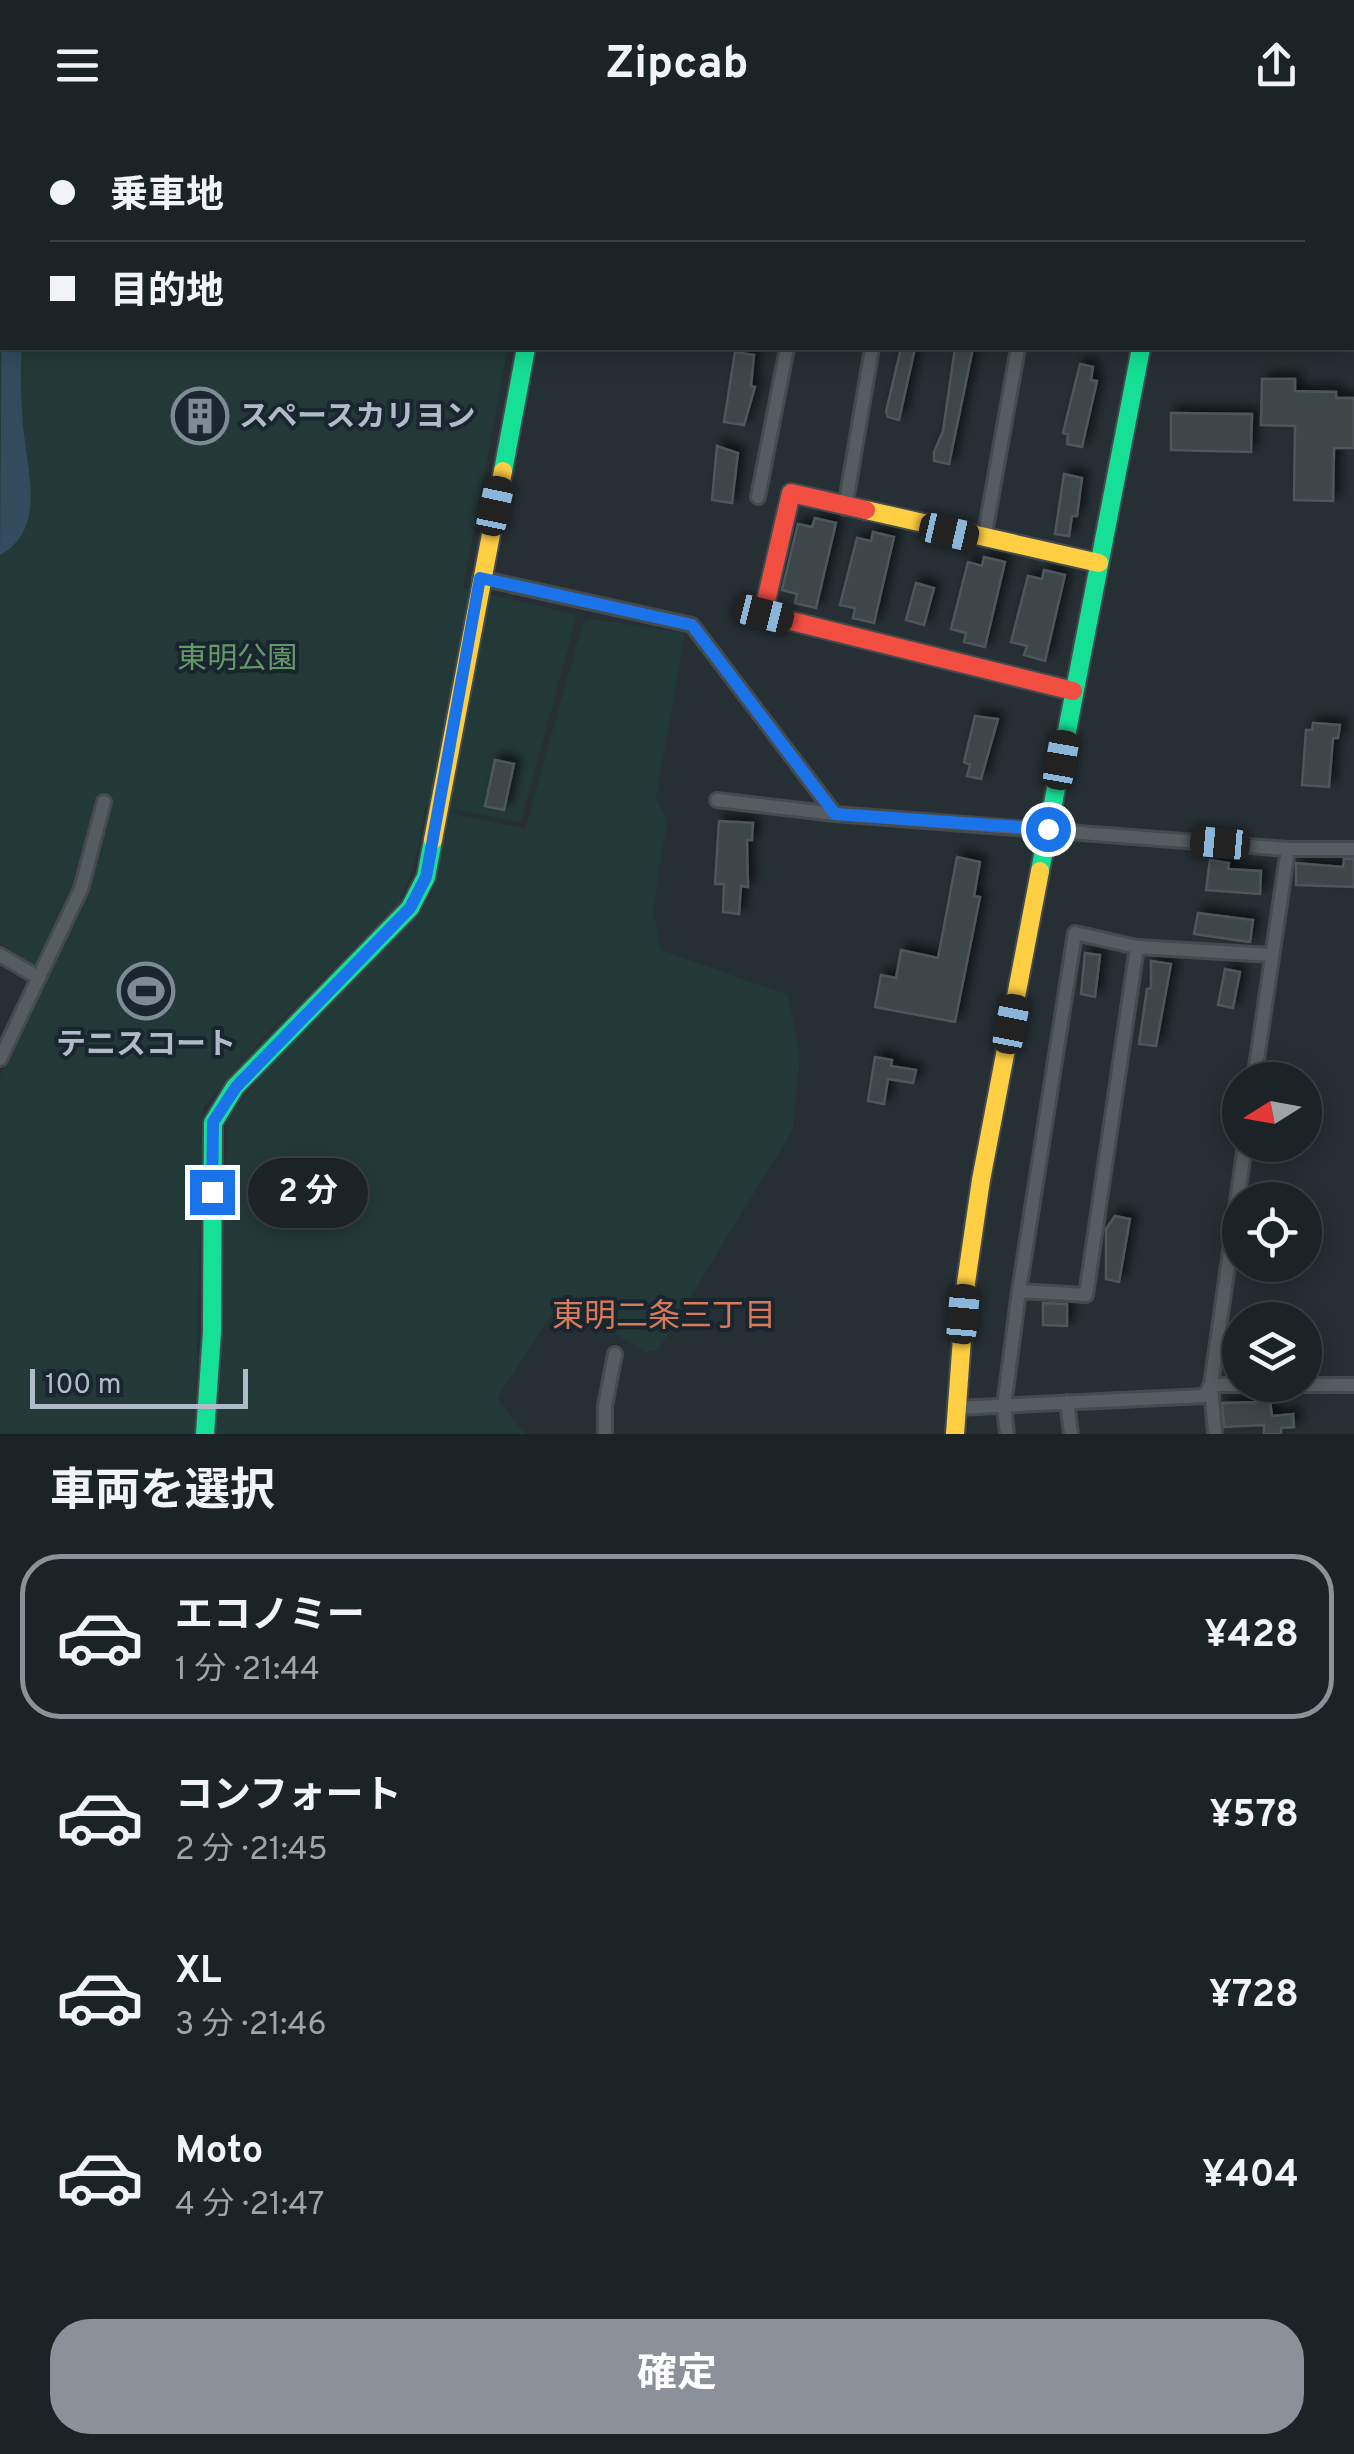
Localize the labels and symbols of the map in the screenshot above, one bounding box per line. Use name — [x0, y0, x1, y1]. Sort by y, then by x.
building icon: スペースカリヨン — [170, 386, 230, 446]
place label: スペースカリヨン — [239, 400, 475, 437]
car — [474, 474, 516, 538]
car — [916, 511, 982, 553]
car — [731, 592, 797, 636]
park label: 東明公園 — [177, 642, 297, 679]
car — [1041, 728, 1081, 792]
route start — [1026, 807, 1071, 852]
car — [1189, 825, 1251, 861]
sports icon: テニスコート — [116, 961, 176, 1021]
car — [991, 992, 1031, 1056]
place label: テニスコート — [56, 1028, 236, 1065]
north arrow — [1222, 1062, 1322, 1162]
callout: 2 分 — [247, 1157, 367, 1227]
route end — [190, 1170, 235, 1215]
car — [945, 1283, 981, 1345]
district label: 東明二条三丁目 — [552, 1298, 776, 1338]
scale bar — [30, 1364, 248, 1408]

